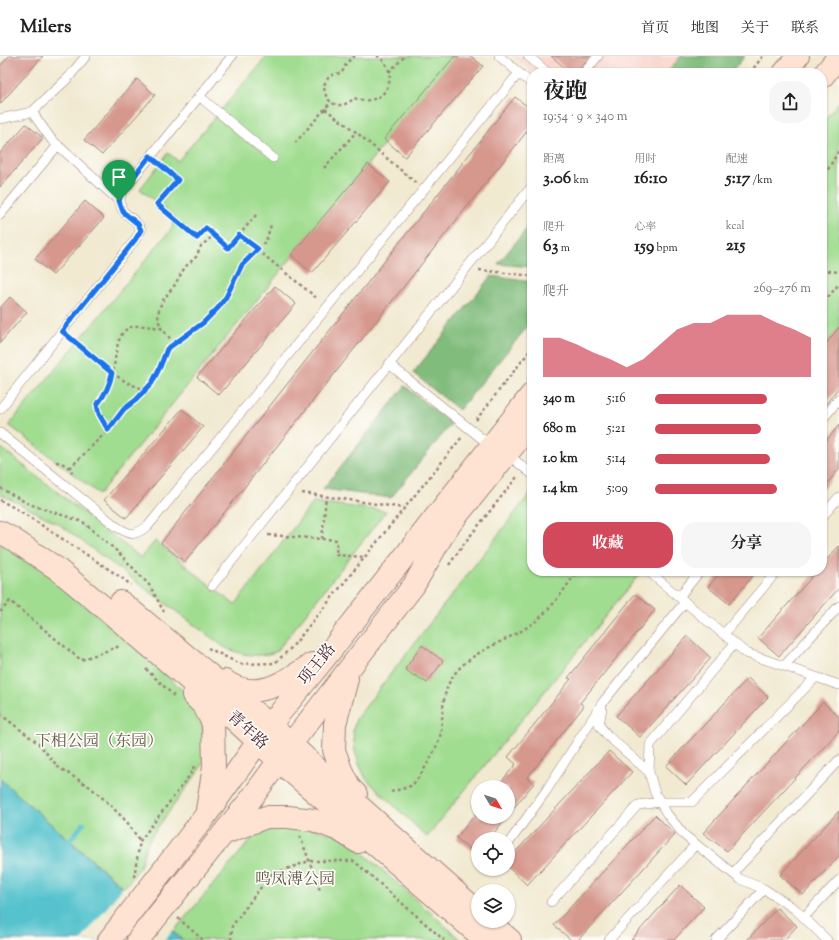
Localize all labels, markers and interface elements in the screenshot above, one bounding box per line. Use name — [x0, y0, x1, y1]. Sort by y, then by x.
text: Milers — [20, 14, 71, 41]
text: 首页 — [641, 19, 669, 39]
text: 地图 — [691, 19, 719, 39]
text: 关于 — [741, 19, 769, 39]
text: 联系 — [791, 19, 819, 39]
text: 夜跑 — [543, 77, 587, 109]
button: share — [769, 81, 811, 123]
text: 19:54 · 9 × 340 m — [543, 108, 628, 126]
text: 距离 — [543, 151, 565, 167]
text: 用时 — [634, 151, 656, 167]
text: 配速 — [726, 151, 748, 167]
pin — [102, 160, 136, 201]
icon: arrive — [108, 166, 130, 188]
text: 3.06 — [543, 167, 571, 191]
text: 16:10 — [634, 167, 667, 191]
text: 5:17 — [726, 167, 750, 191]
text: km — [571, 172, 589, 188]
text: /km — [750, 172, 772, 188]
text: kcal — [726, 218, 745, 234]
text: 爬升 — [543, 219, 565, 235]
text: 心率 — [634, 219, 656, 235]
text: 215 — [726, 234, 745, 258]
text: 63 — [543, 235, 558, 259]
text: 159 — [634, 235, 654, 259]
text: m — [558, 240, 570, 256]
text: bpm — [654, 240, 678, 256]
text: 269–276 m — [753, 280, 811, 298]
text: 爬升 — [543, 283, 569, 301]
text: 340 m — [543, 390, 575, 408]
text: 5:16 — [607, 390, 626, 408]
text: 680 m — [543, 420, 576, 438]
text: 5:21 — [607, 420, 625, 438]
text: 1.0 km — [543, 450, 578, 468]
text: 5:14 — [607, 450, 626, 468]
text: 1.4 km — [543, 480, 578, 498]
text: 5:09 — [607, 480, 628, 498]
button: 收藏 — [543, 522, 673, 568]
button: 分享 — [681, 522, 811, 568]
street label: 项王路 — [294, 639, 342, 691]
street label: 青年路 — [221, 706, 273, 756]
park label: 下相公园（东园） — [35, 731, 163, 754]
north arrow — [471, 780, 515, 824]
map controls — [471, 780, 515, 928]
button: locate — [471, 832, 515, 876]
park label: 鸣凤溥公园 — [255, 869, 335, 892]
button: layers — [471, 884, 515, 928]

